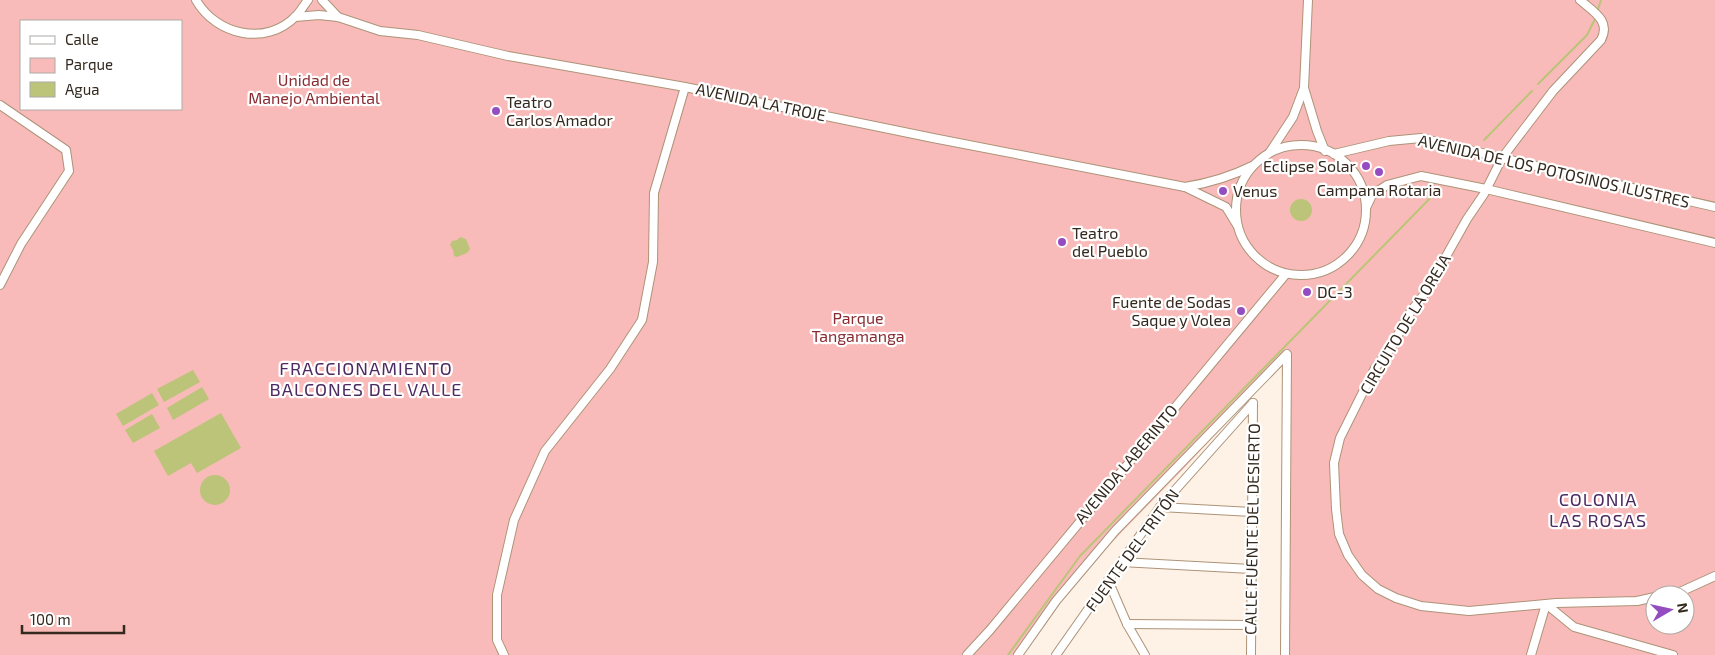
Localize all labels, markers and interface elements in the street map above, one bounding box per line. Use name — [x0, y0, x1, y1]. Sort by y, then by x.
legend — [20, 20, 182, 110]
text: Calle — [65, 30, 99, 48]
text: Parque — [65, 55, 113, 73]
park label: Unidad de Manejo Ambiental — [248, 70, 380, 108]
street label: AVENIDA LA TROJE — [694, 78, 828, 125]
text: Agua — [65, 80, 100, 98]
place label: Teatro Carlos Amador — [506, 92, 613, 129]
marker: Teatro Carlos Amador — [490, 105, 502, 117]
street label: AVENIDA DE LOS POTOSINOS ILUSTRES — [1417, 130, 1692, 211]
place label: Eclipse Solar — [1263, 156, 1357, 175]
marker: Eclipse Solar — [1360, 160, 1372, 172]
marker: Campana Rotaria — [1373, 166, 1385, 178]
place label: Campana Rotaria — [1317, 180, 1441, 199]
place label: Venus — [1233, 181, 1277, 200]
marker: Venus — [1217, 185, 1229, 197]
place label: Teatro del Pueblo — [1072, 223, 1148, 260]
marker: Teatro del Pueblo — [1056, 236, 1068, 248]
street label: CIRCUITO DE LA OREJA — [1355, 250, 1454, 397]
place label: DC-3 — [1317, 282, 1353, 301]
marker: DC-3 — [1301, 286, 1313, 298]
place label: Fuente de Sodas Saque y Volea — [1112, 292, 1231, 329]
marker: Fuente de Sodas Saque y Volea — [1235, 305, 1247, 317]
park label: Parque Tangamanga — [811, 308, 905, 345]
district label: FRACCIONAMIENTO BALCONES DEL VALLE — [270, 357, 462, 400]
street label: AVENIDA LABERINTO — [1070, 400, 1181, 527]
street label: CALLE FUENTE DEL DESIERTO — [1240, 423, 1263, 635]
street label: FUENTE DEL TRITÓN — [1081, 485, 1182, 615]
district label: COLONIA LAS ROSAS — [1549, 488, 1647, 531]
north arrow — [1645, 585, 1695, 635]
scale bar — [22, 602, 125, 634]
text: N — [1674, 602, 1693, 614]
text: 100 m — [30, 610, 71, 628]

